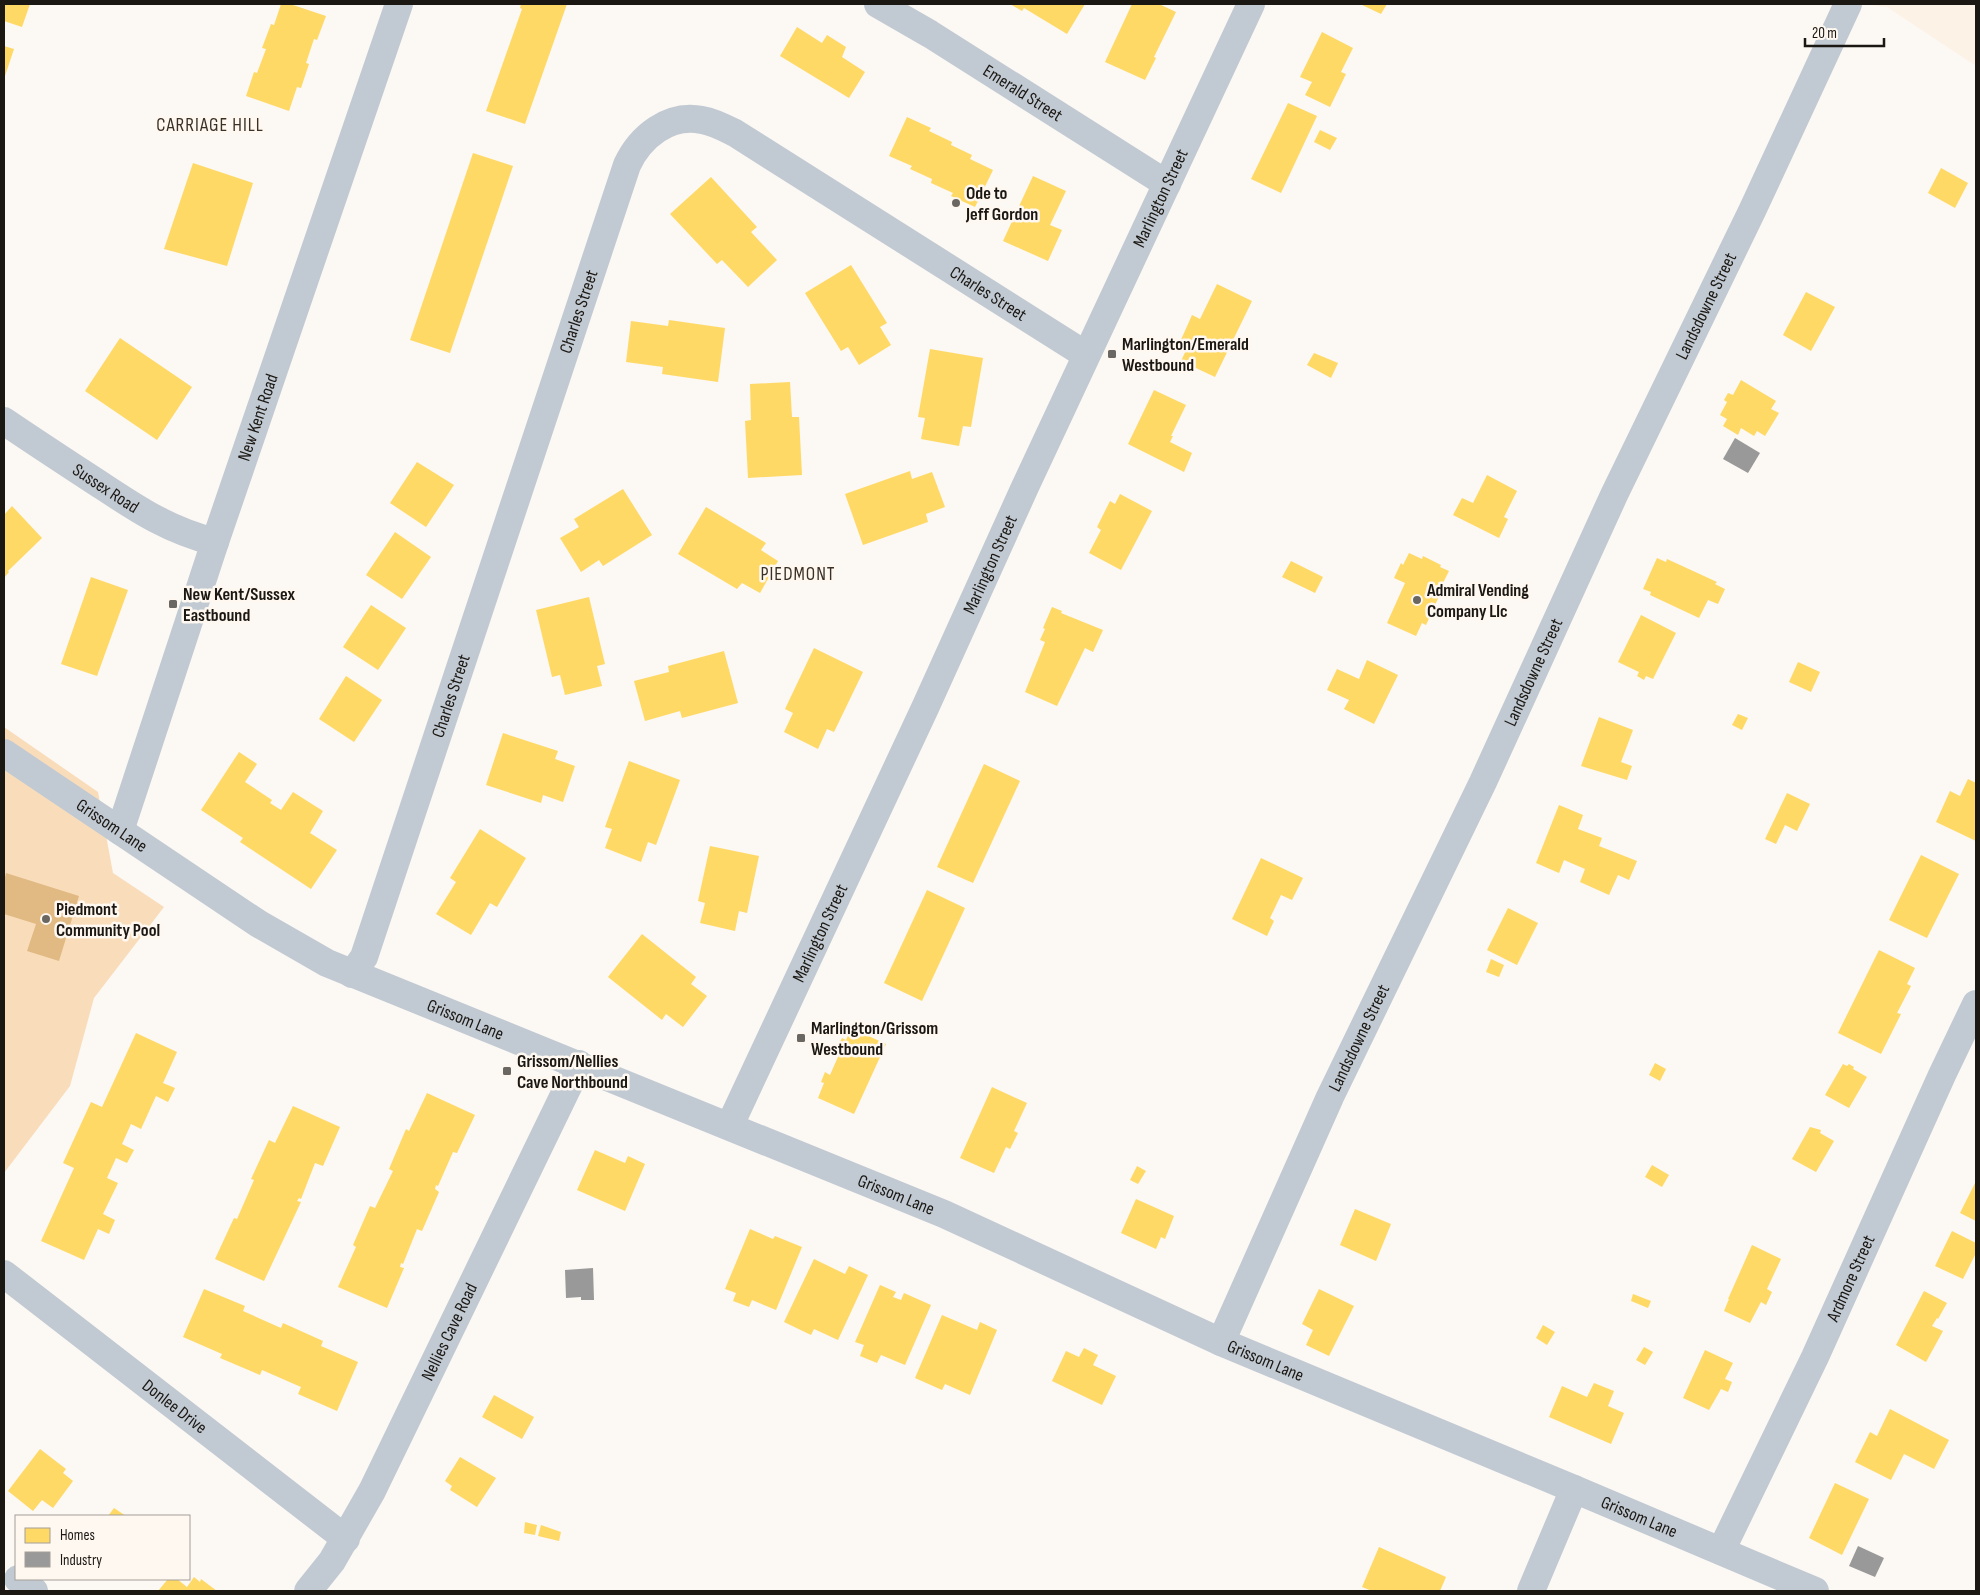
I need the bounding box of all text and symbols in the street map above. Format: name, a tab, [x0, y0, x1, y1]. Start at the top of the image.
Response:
scale bar	[1805, 15, 1884, 47]
text: 20 m	[1812, 24, 1837, 43]
street label: Emerald Street	[979, 60, 1067, 126]
district label: CARRIAGE HILL	[156, 114, 264, 137]
street label: Marlington Street	[1129, 145, 1193, 251]
place label: Ode to Jeff Gordon	[965, 183, 1038, 225]
marker: Ode to Jeff Gordon	[950, 197, 962, 209]
street label: Landsdowne Street	[1671, 249, 1741, 363]
street label: Charles Street	[946, 262, 1031, 326]
street label: Charles Street	[555, 267, 603, 356]
place label: Marlington/Emerald Westbound	[1122, 334, 1249, 376]
marker: Marlington/Emerald Westbound	[1106, 348, 1118, 360]
street label: New Kent Road	[234, 371, 283, 464]
street label: Sussex Road	[68, 459, 143, 518]
street label: Marlington Street	[959, 511, 1022, 617]
district label: PIEDMONT	[760, 563, 836, 586]
place label: Admiral Vending Company Llc	[1426, 580, 1529, 622]
place label: New Kent/Sussex Eastbound	[183, 584, 295, 626]
marker: Admiral Vending Company Llc	[1411, 594, 1423, 606]
marker: New Kent/Sussex Eastbound	[167, 598, 179, 610]
street label: Landsdowne Street	[1500, 615, 1567, 730]
street label: Charles Street	[428, 651, 475, 740]
street label: Grissom Lane	[72, 795, 151, 857]
street label: Marlington Street	[788, 880, 852, 986]
place label: Piedmont Community Pool	[56, 899, 160, 941]
marker: Piedmont Community Pool	[40, 913, 52, 925]
street label: Landsdowne Street	[1324, 981, 1394, 1095]
street label: Grissom Lane	[424, 995, 507, 1045]
place label: Marlington/Grissom Westbound	[811, 1018, 938, 1060]
marker: Marlington/Grissom Westbound	[795, 1032, 807, 1044]
place label: Grissom/Nellies Cave Northbound	[517, 1051, 628, 1093]
marker: Grissom/Nellies Cave Northbound	[501, 1065, 513, 1077]
street label: Grissom Lane	[855, 1170, 937, 1220]
street label: Ardmore Street	[1822, 1231, 1880, 1326]
street label: Nellies Cave Road	[417, 1280, 482, 1384]
street label: Grissom Lane	[1224, 1336, 1307, 1386]
street label: Donlee Drive	[138, 1375, 211, 1438]
street label: Grissom Lane	[1598, 1492, 1680, 1543]
legend	[15, 1515, 190, 1580]
text: Homes	[60, 1526, 95, 1545]
text: Industry	[60, 1551, 102, 1570]

